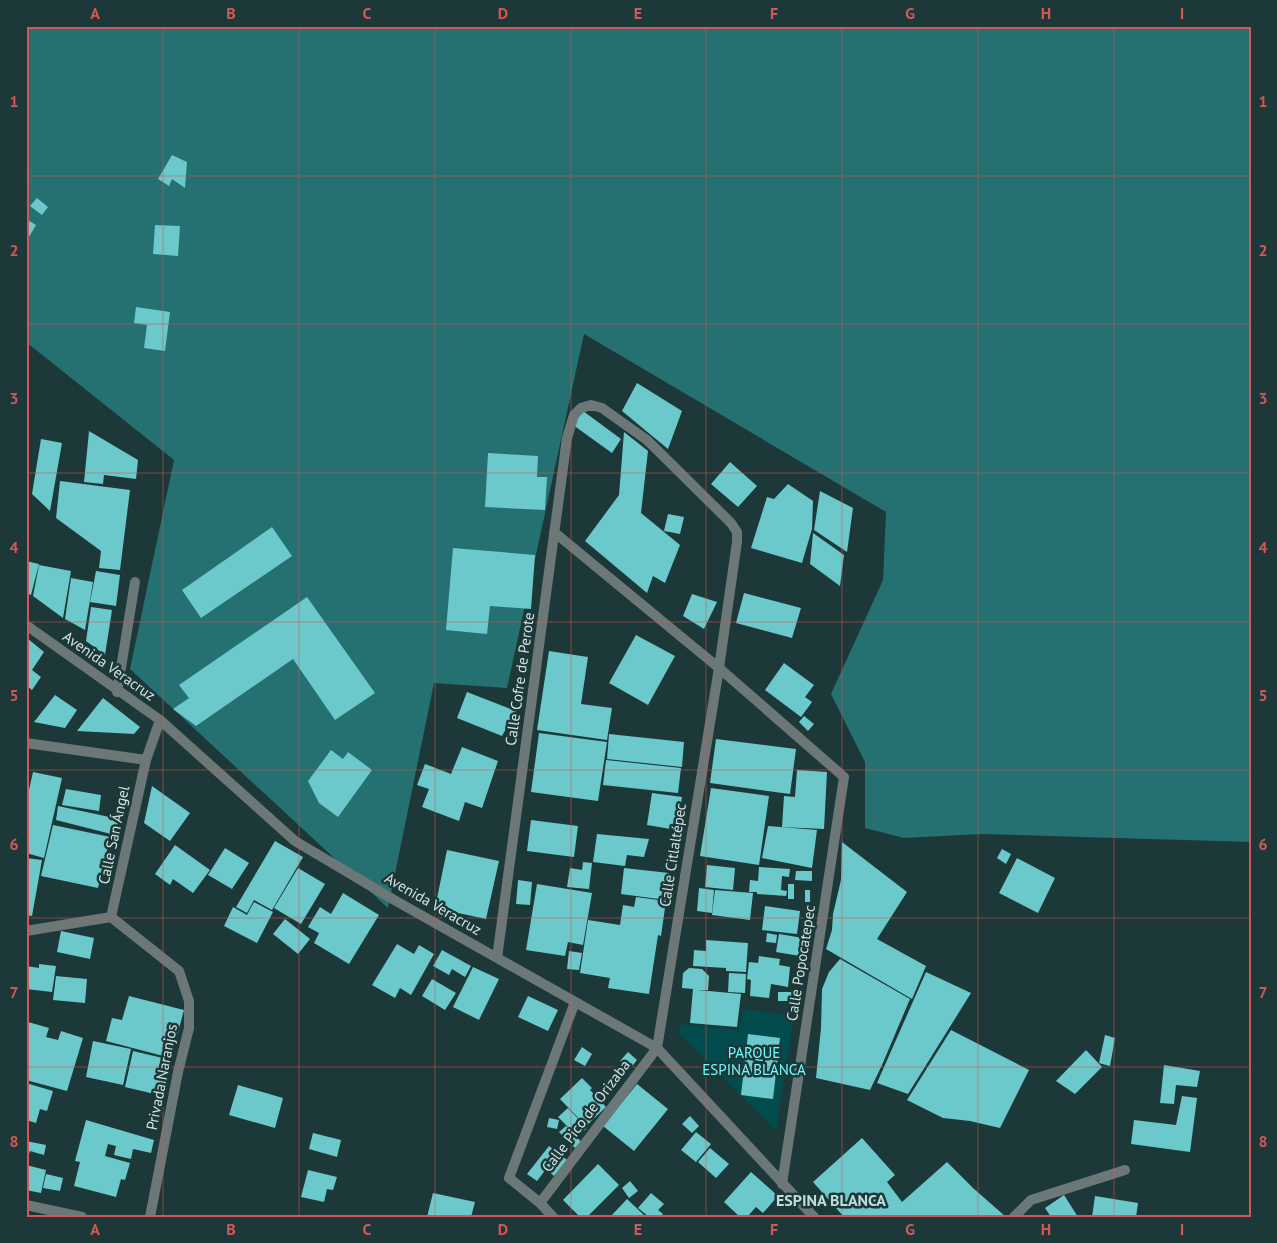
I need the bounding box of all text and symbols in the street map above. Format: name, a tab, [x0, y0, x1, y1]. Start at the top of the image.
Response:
text: A	[90, 3, 100, 23]
text: B	[226, 3, 236, 23]
text: C	[363, 3, 372, 23]
text: D	[498, 3, 508, 23]
text: E	[634, 3, 642, 23]
text: F	[770, 3, 778, 23]
text: G	[905, 3, 915, 23]
text: H	[1041, 3, 1051, 23]
text: I	[1180, 3, 1184, 23]
text: 1	[9, 91, 19, 111]
text: 1	[1258, 91, 1268, 111]
text: 2	[9, 240, 19, 260]
text: 2	[1258, 240, 1268, 260]
text: 3	[9, 388, 19, 408]
text: 3	[1258, 388, 1268, 408]
text: 4	[9, 537, 19, 557]
text: 4	[1258, 537, 1268, 557]
street label: Calle Cofre de Perote	[501, 611, 538, 747]
street label: Avenida Veracruz	[59, 627, 159, 705]
text: 5	[9, 685, 19, 705]
text: 5	[1258, 685, 1268, 705]
street label: Calle San Ángel	[94, 783, 133, 886]
street label: Calle Citlaltépec	[655, 801, 690, 908]
text: 6	[9, 834, 19, 854]
text: 6	[1258, 834, 1268, 854]
street label: Avenida Veracruz	[381, 868, 485, 939]
street label: Calle Popocatepec	[782, 903, 819, 1022]
text: 7	[9, 982, 19, 1002]
text: 7	[1258, 982, 1268, 1002]
street label: Privada Naranjos	[142, 1022, 181, 1132]
park label: PARQUE ESPINA BLANCA	[702, 1043, 806, 1079]
street label: Calle Pico de Orizaba	[537, 1056, 634, 1176]
text: 8	[9, 1131, 19, 1151]
text: 8	[1258, 1131, 1268, 1151]
district label: ESPINA BLANCA	[776, 1190, 886, 1210]
text: A	[90, 1219, 100, 1239]
text: B	[226, 1219, 236, 1239]
text: C	[363, 1219, 372, 1239]
text: D	[498, 1219, 508, 1239]
text: E	[634, 1219, 642, 1239]
text: F	[770, 1219, 778, 1239]
text: G	[905, 1219, 915, 1239]
text: H	[1041, 1219, 1051, 1239]
text: I	[1180, 1219, 1184, 1239]

